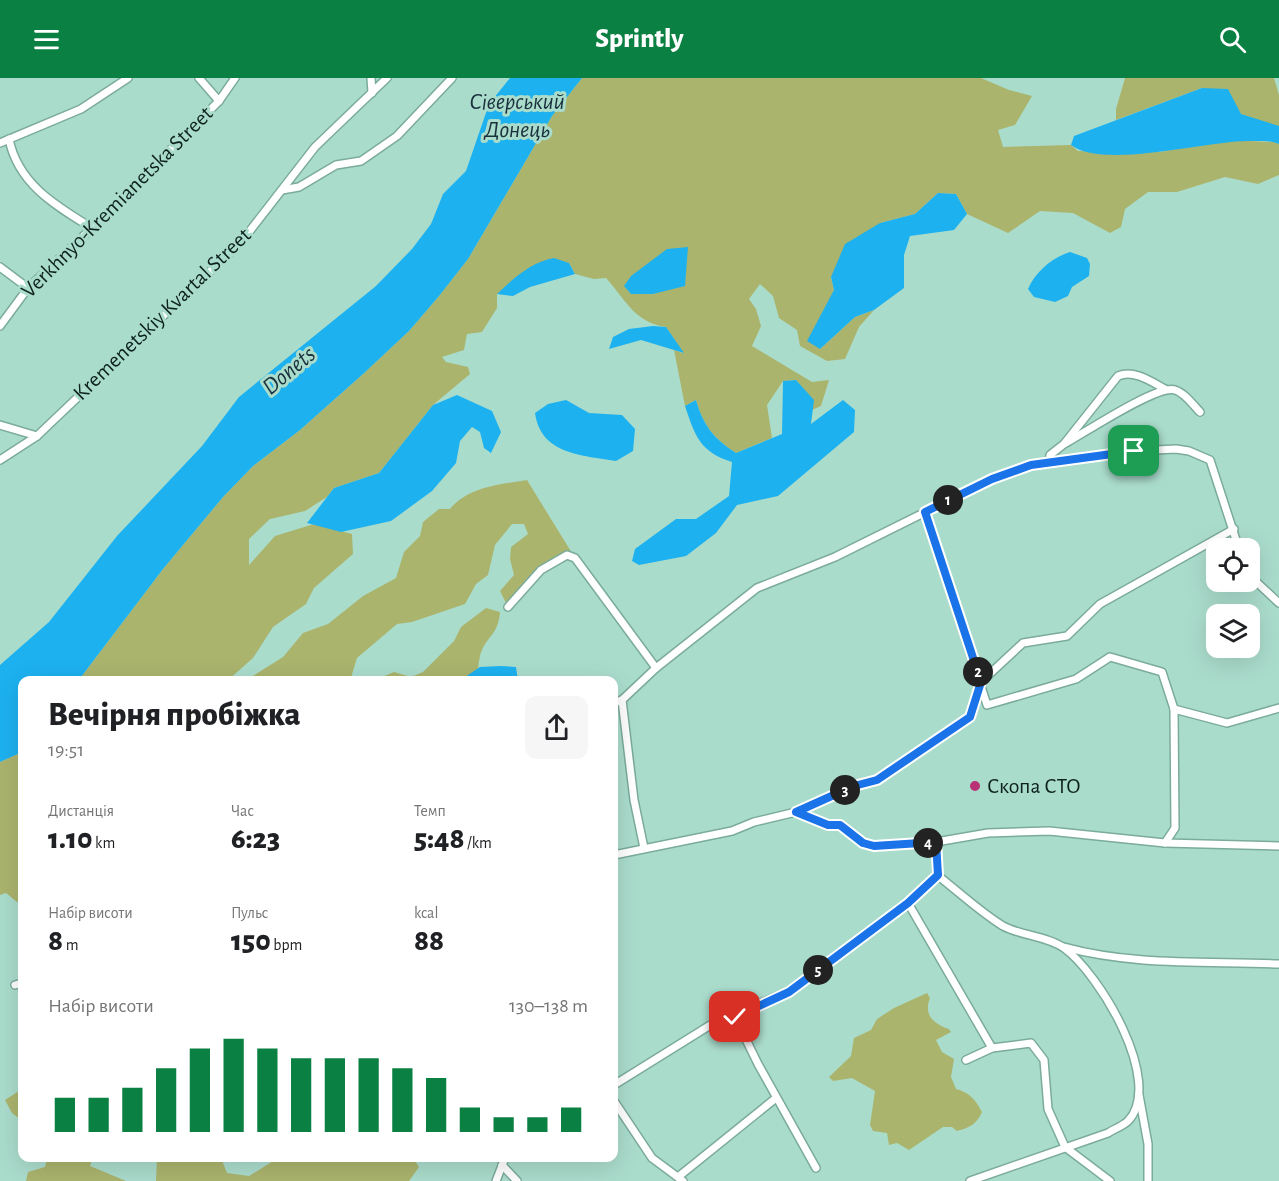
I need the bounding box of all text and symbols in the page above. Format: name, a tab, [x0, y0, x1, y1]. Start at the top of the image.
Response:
icon: menu	[30, 23, 63, 56]
icon: search	[1216, 23, 1249, 56]
text: Sprintly	[595, 25, 684, 52]
water label: Сіверський Донець	[469, 90, 565, 142]
street label: Verkhnyo-Kremianetska Street	[17, 102, 217, 302]
street label: Kremenetskiy Kvartal Street	[69, 224, 255, 404]
water label: Donets	[258, 342, 320, 400]
pin	[1108, 425, 1159, 476]
icon: arrive	[1117, 434, 1150, 467]
pin: 1	[933, 485, 963, 515]
text: 1	[945, 492, 951, 508]
map controls	[1206, 538, 1260, 658]
button: locate	[1206, 538, 1260, 592]
button: layers	[1206, 604, 1260, 658]
pin: 2	[963, 657, 993, 687]
text: 2	[974, 664, 982, 680]
button: share	[525, 696, 588, 759]
text: Вечірня пробіжка	[48, 699, 300, 732]
text: 19:51	[48, 740, 84, 760]
pin: 3	[830, 775, 860, 805]
place label: Скопа СТО	[987, 775, 1081, 797]
marker: Скопа СТО	[968, 779, 982, 793]
text: 3	[842, 782, 848, 798]
text: Дистанція	[48, 803, 114, 819]
text: Час	[231, 803, 254, 819]
text: Темп	[414, 803, 446, 819]
text: 1.10	[48, 824, 92, 854]
text: 6:23	[231, 824, 280, 854]
text: 5:48	[414, 824, 464, 854]
pin: 4	[913, 828, 943, 858]
text: km	[92, 835, 115, 851]
text: /km	[464, 835, 492, 851]
text: 4	[924, 835, 932, 851]
text: Набір висоти	[48, 905, 133, 921]
text: Пульс	[231, 905, 268, 921]
text: kcal	[414, 905, 438, 921]
text: 8	[48, 926, 63, 956]
text: 150	[231, 926, 271, 956]
text: 88	[414, 926, 444, 956]
text: m	[63, 937, 79, 953]
text: bpm	[271, 937, 302, 953]
pin: 5	[803, 955, 833, 985]
text: 5	[815, 962, 821, 978]
pin	[709, 991, 760, 1042]
text: Набір висоти	[48, 996, 154, 1016]
text: 130–138 m	[509, 996, 588, 1016]
icon: check	[718, 1000, 751, 1033]

